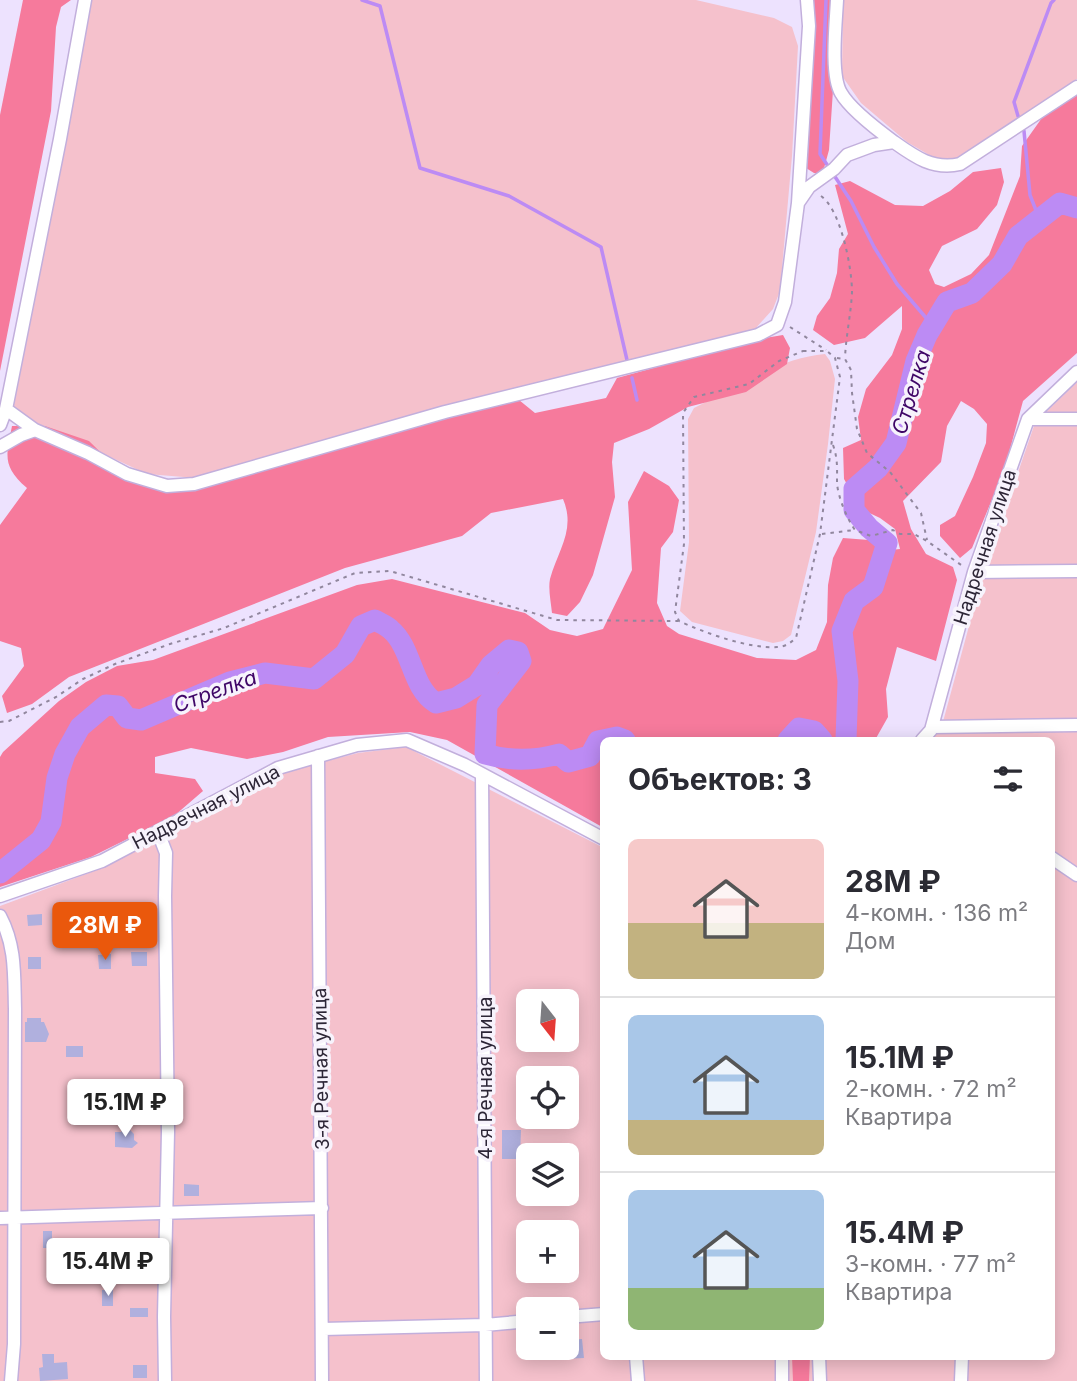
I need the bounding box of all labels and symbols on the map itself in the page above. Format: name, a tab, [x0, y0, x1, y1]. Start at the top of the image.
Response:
water label: Стрелка	[886, 347, 936, 437]
street label: Надречная улица	[949, 466, 1021, 628]
water label: Стрелка	[170, 664, 260, 718]
street label: Надречная улица	[128, 760, 284, 854]
pin: 28M ₽	[56, 902, 154, 962]
street label: 3-я Речная улица	[308, 988, 334, 1150]
north arrow	[516, 989, 579, 1052]
street label: 4-я Речная улица	[474, 997, 497, 1159]
pin: 15.1M ₽	[60, 1080, 190, 1139]
pin: 15.4M ₽	[43, 1238, 173, 1298]

